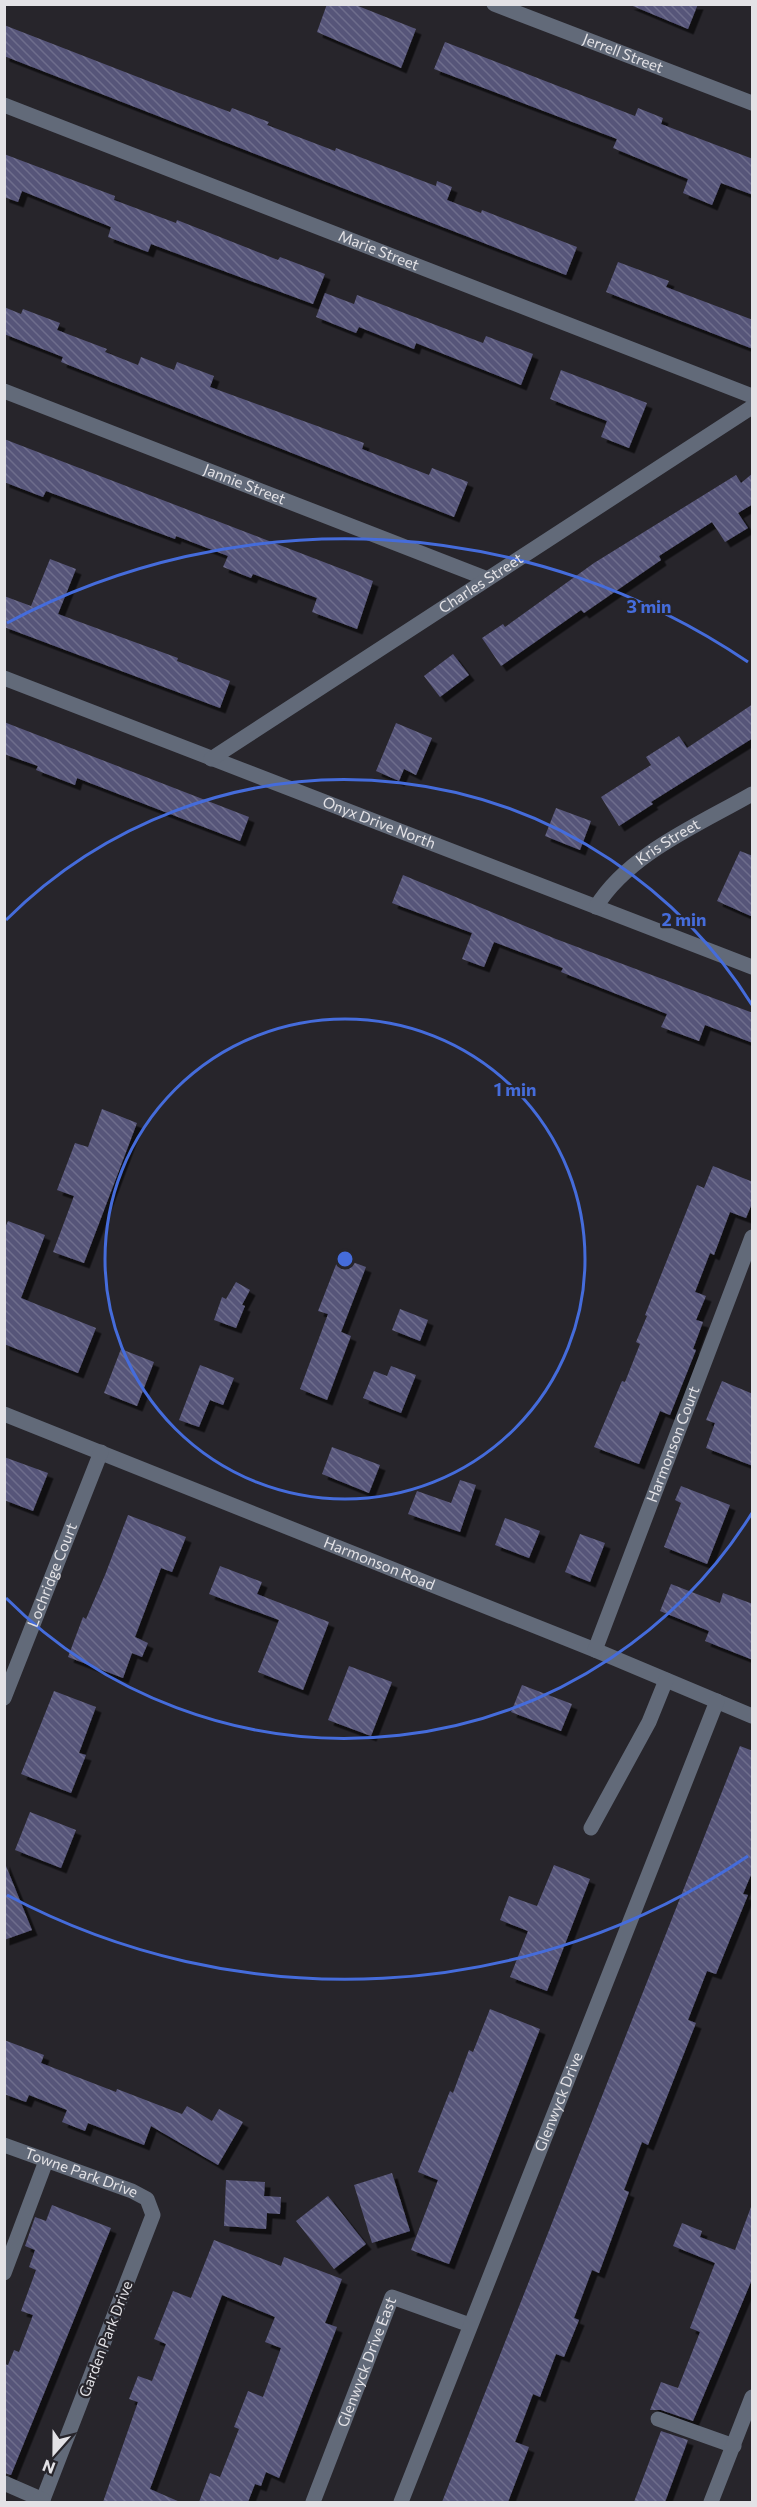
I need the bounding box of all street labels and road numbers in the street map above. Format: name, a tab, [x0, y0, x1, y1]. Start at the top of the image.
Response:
street label: Jerrell Street	[580, 29, 666, 76]
street label: Marie Street	[336, 226, 422, 274]
street label: Jannie Street	[201, 459, 288, 508]
street label: Charles Street	[435, 549, 526, 616]
street label: Onyx Drive North	[320, 792, 438, 852]
street label: Kris Street	[632, 814, 703, 868]
street label: Harmonson Court	[642, 1383, 702, 1505]
street label: Lochridge Court	[23, 1520, 80, 1630]
street label: Harmonson Road	[321, 1533, 438, 1593]
street label: Glenwyck Drive	[530, 2049, 586, 2154]
street label: Towne Park Drive	[22, 2143, 142, 2201]
street label: Garden Park Drive	[75, 2278, 136, 2399]
street label: Glenwyck Drive East	[333, 2294, 399, 2429]

